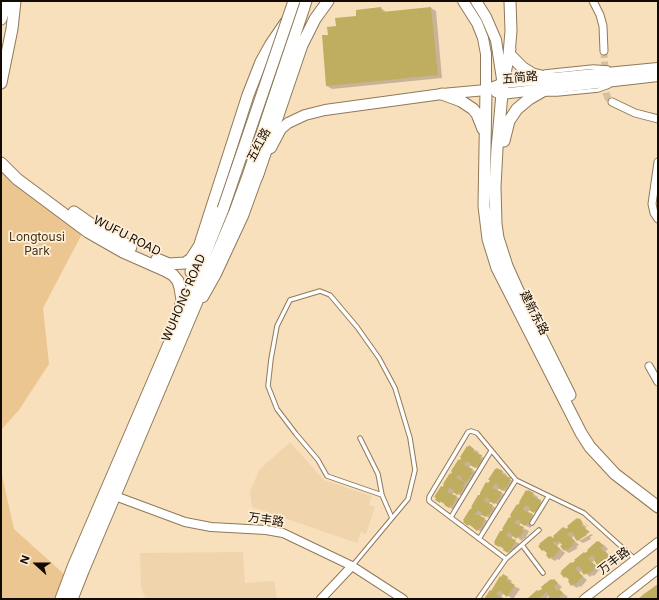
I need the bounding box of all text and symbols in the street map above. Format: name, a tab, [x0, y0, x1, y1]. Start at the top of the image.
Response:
street label: 五简路	[501, 69, 539, 87]
street label: 五红路	[244, 126, 274, 164]
street label: WUFU ROAD	[91, 213, 163, 259]
park label: Longtousi Park	[9, 230, 65, 258]
street label: WUHONG ROAD	[159, 252, 209, 344]
street label: 建新东路	[517, 288, 551, 338]
street label: 万丰路	[247, 510, 285, 530]
north arrow	[16, 544, 56, 584]
street label: 万丰路	[595, 544, 633, 578]
text: N	[17, 553, 33, 566]

